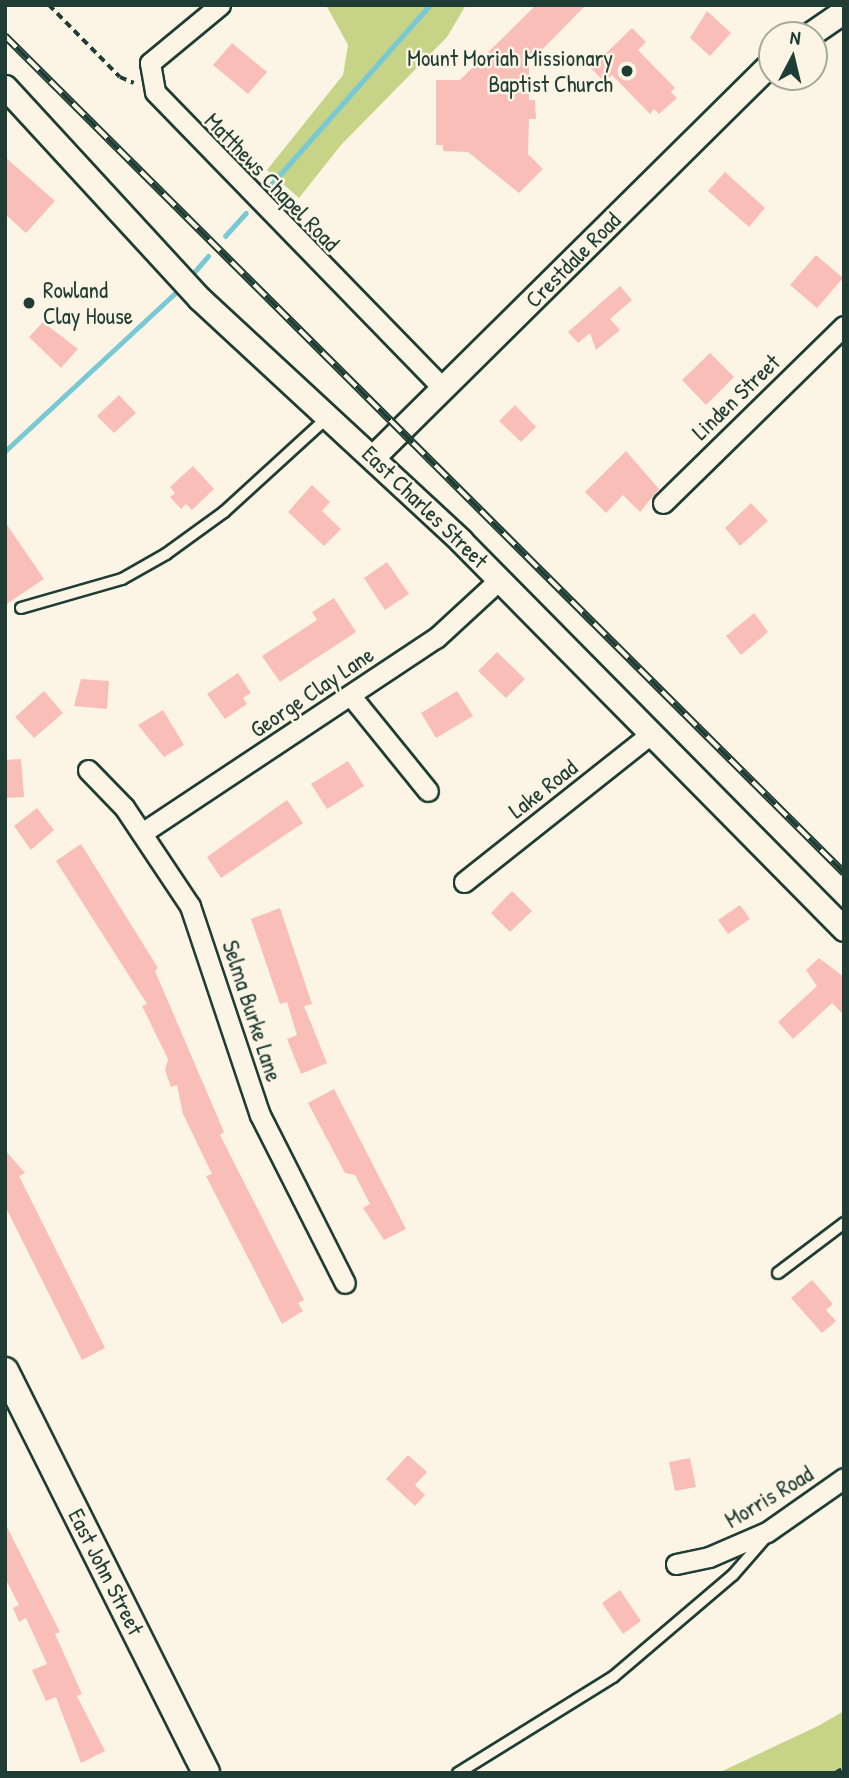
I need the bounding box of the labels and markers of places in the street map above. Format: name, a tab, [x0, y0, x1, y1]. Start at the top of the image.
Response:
place label: Mount Moriah Missionary Baptist Church	[407, 44, 613, 98]
marker: Mount Moriah Missionary Baptist Church	[619, 63, 635, 79]
place label: Rowland Clay House	[43, 276, 133, 330]
marker: Rowland Clay House	[21, 295, 37, 311]

